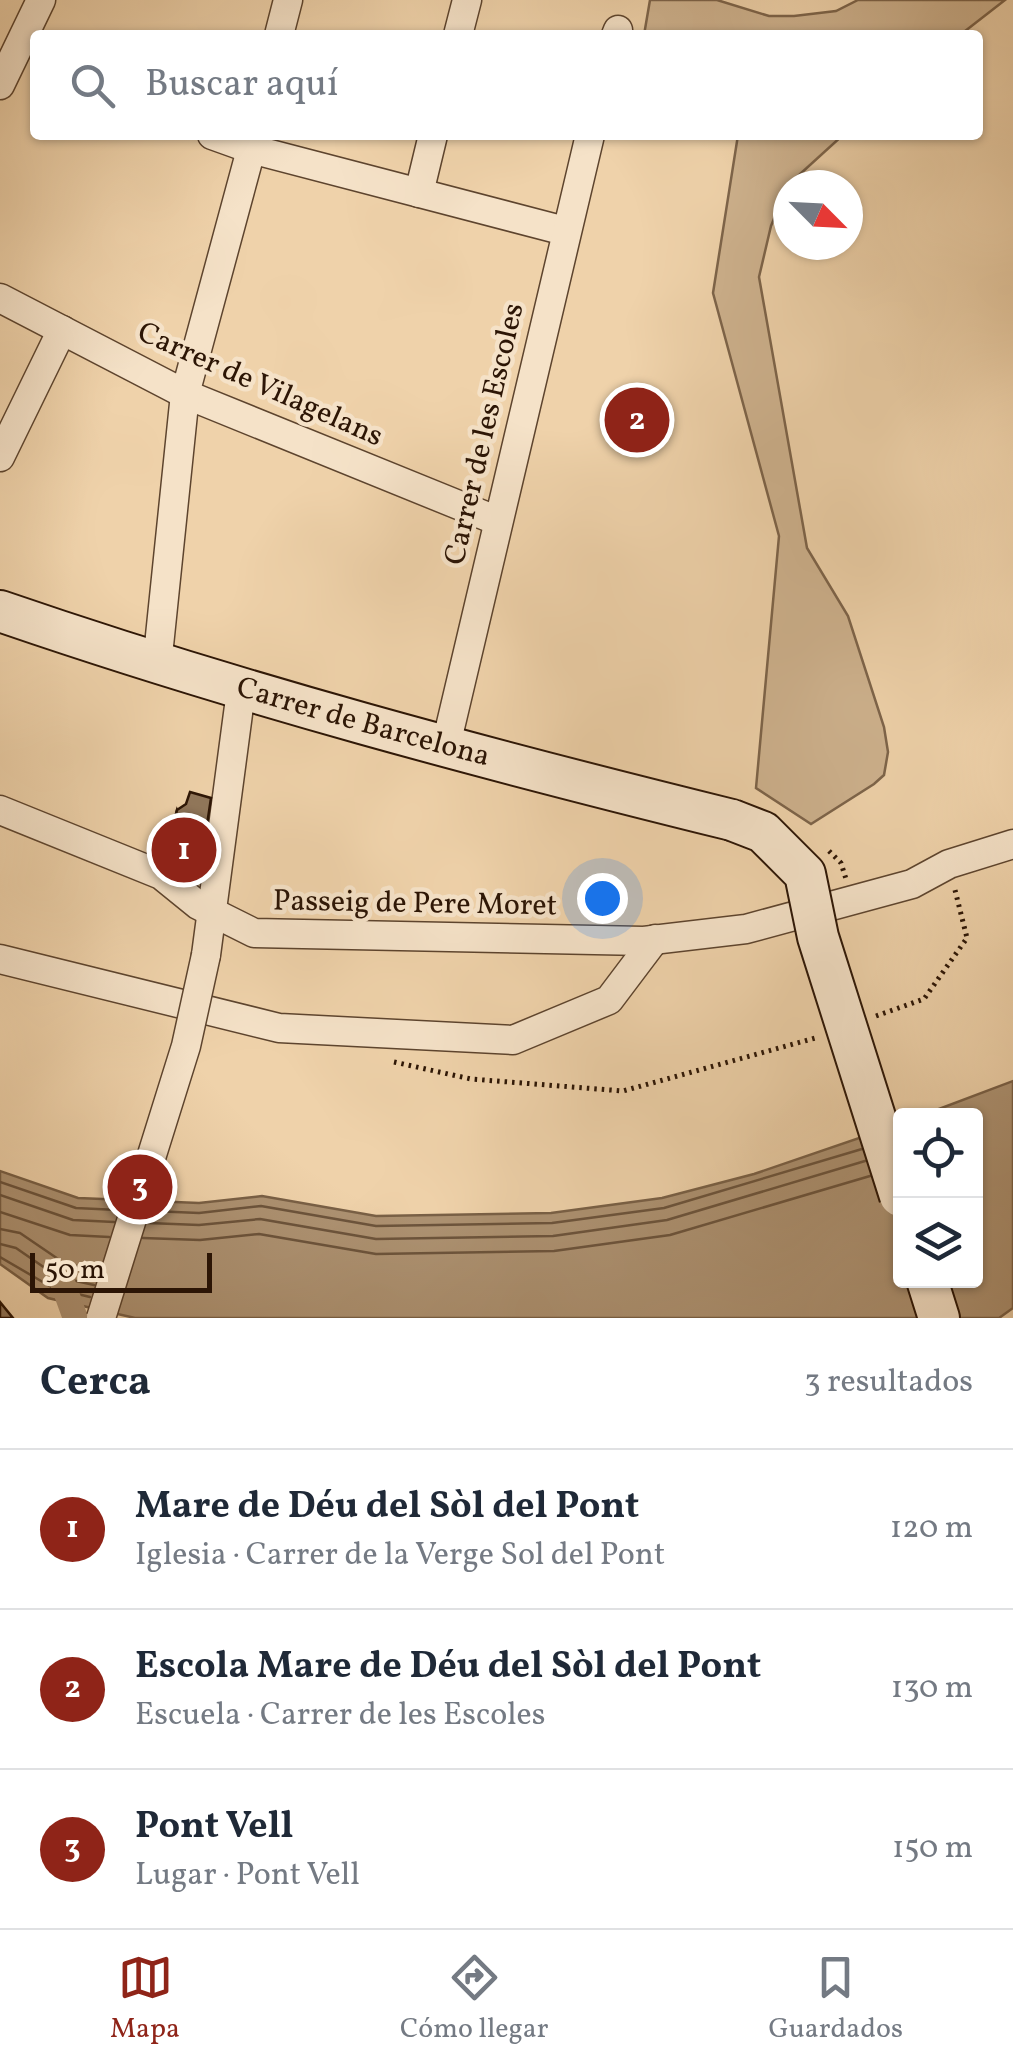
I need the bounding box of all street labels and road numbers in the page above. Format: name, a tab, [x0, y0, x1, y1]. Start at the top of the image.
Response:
street label: Carrer de les Escoles	[434, 299, 536, 569]
street label: Carrer de Vilagelans	[130, 312, 390, 458]
street label: Carrer de Barcelona	[231, 667, 494, 778]
street label: Passeig de Pere Moret	[273, 881, 557, 927]

